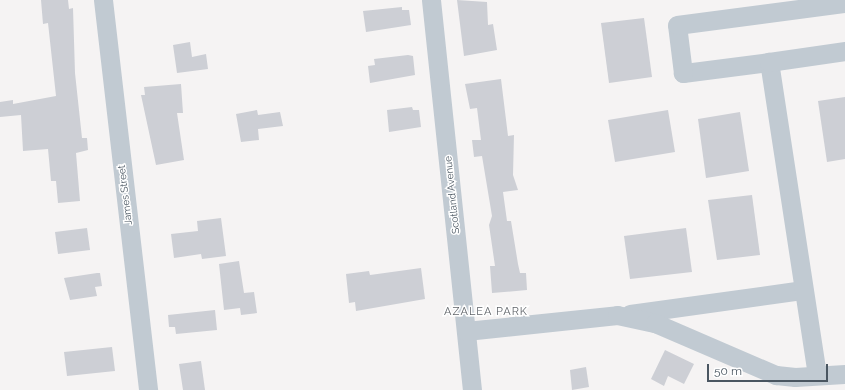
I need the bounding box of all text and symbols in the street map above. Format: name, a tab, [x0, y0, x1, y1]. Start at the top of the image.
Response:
street label: Scotland Avenue	[442, 155, 462, 235]
street label: James Street	[115, 164, 135, 226]
district label: AZALEA PARK	[444, 305, 528, 319]
scale bar	[709, 356, 830, 382]
text: 50 m	[714, 364, 742, 378]

